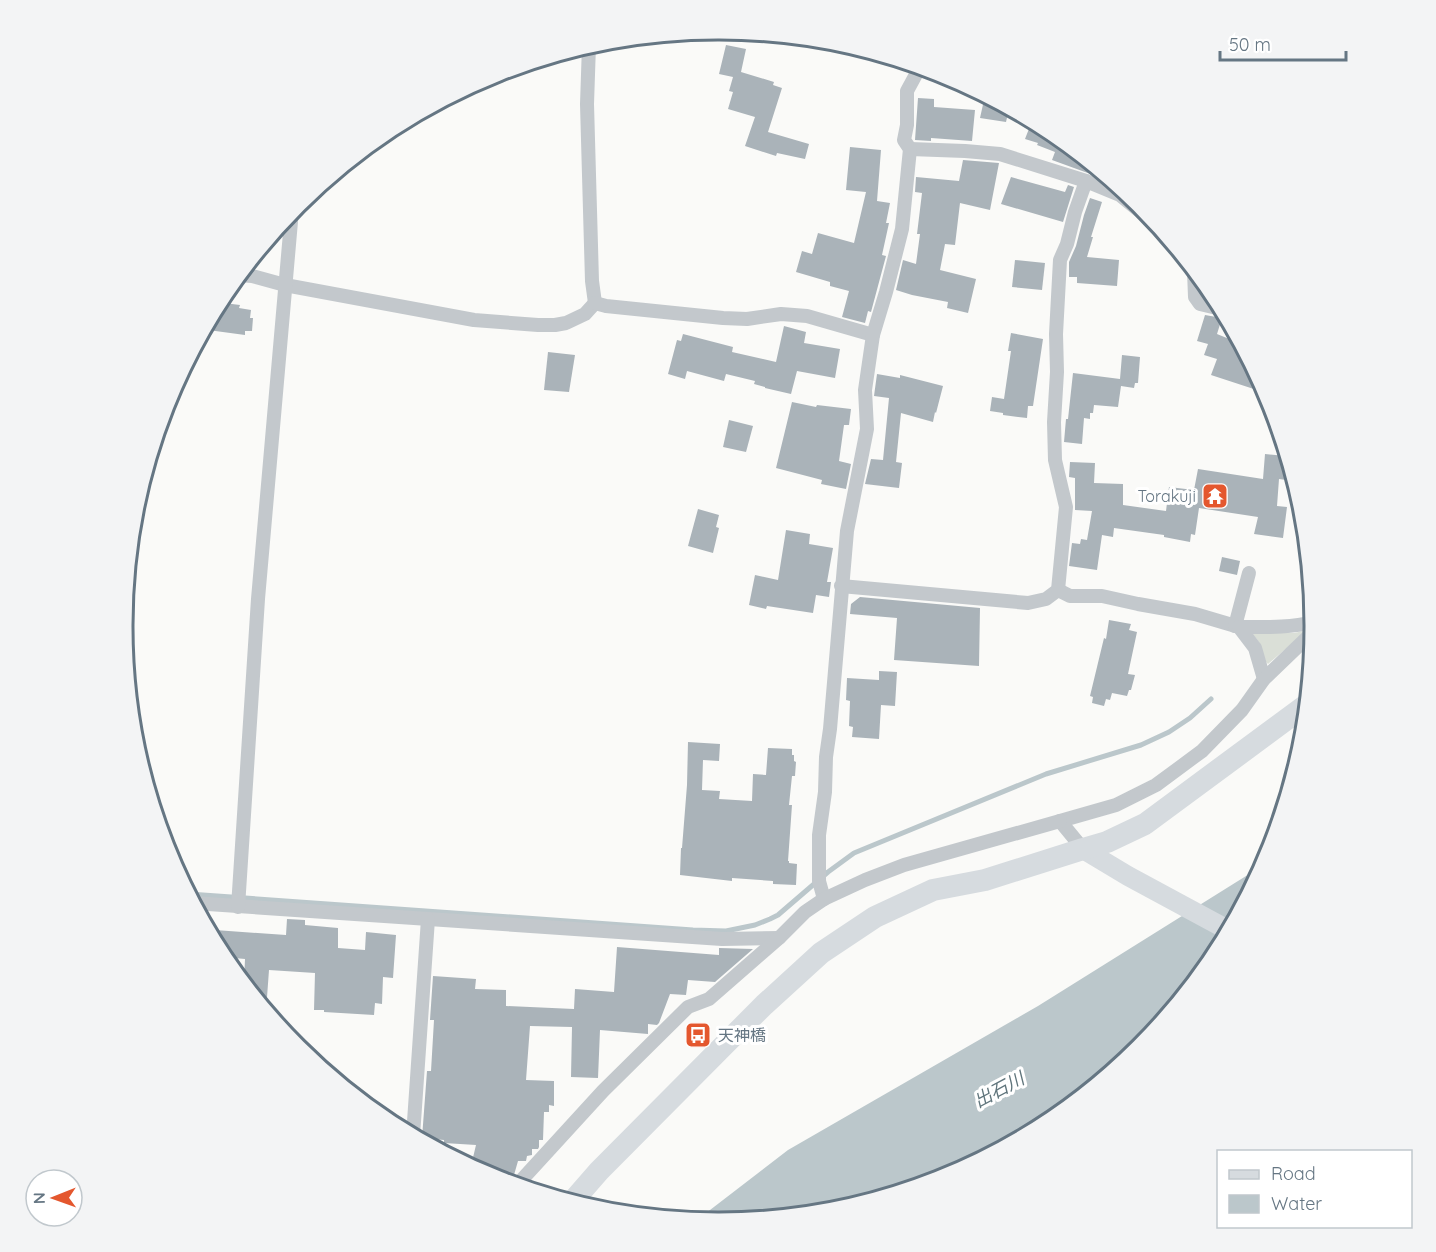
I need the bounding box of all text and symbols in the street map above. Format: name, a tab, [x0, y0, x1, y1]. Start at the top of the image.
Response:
scale bar	[1220, 24, 1346, 62]
text: 50 m	[1229, 33, 1271, 56]
temple icon: Torakuji	[1200, 481, 1230, 511]
place label: Torakuji	[1138, 486, 1196, 506]
bus stop icon: 天神橋	[683, 1020, 713, 1050]
place label: 天神橋	[718, 1025, 766, 1045]
water label: 出石川	[970, 1066, 1030, 1112]
legend	[1217, 1150, 1412, 1228]
text: Road	[1271, 1162, 1316, 1185]
north arrow	[24, 1168, 84, 1228]
text: N	[29, 1192, 49, 1204]
text: Water	[1271, 1192, 1322, 1215]

